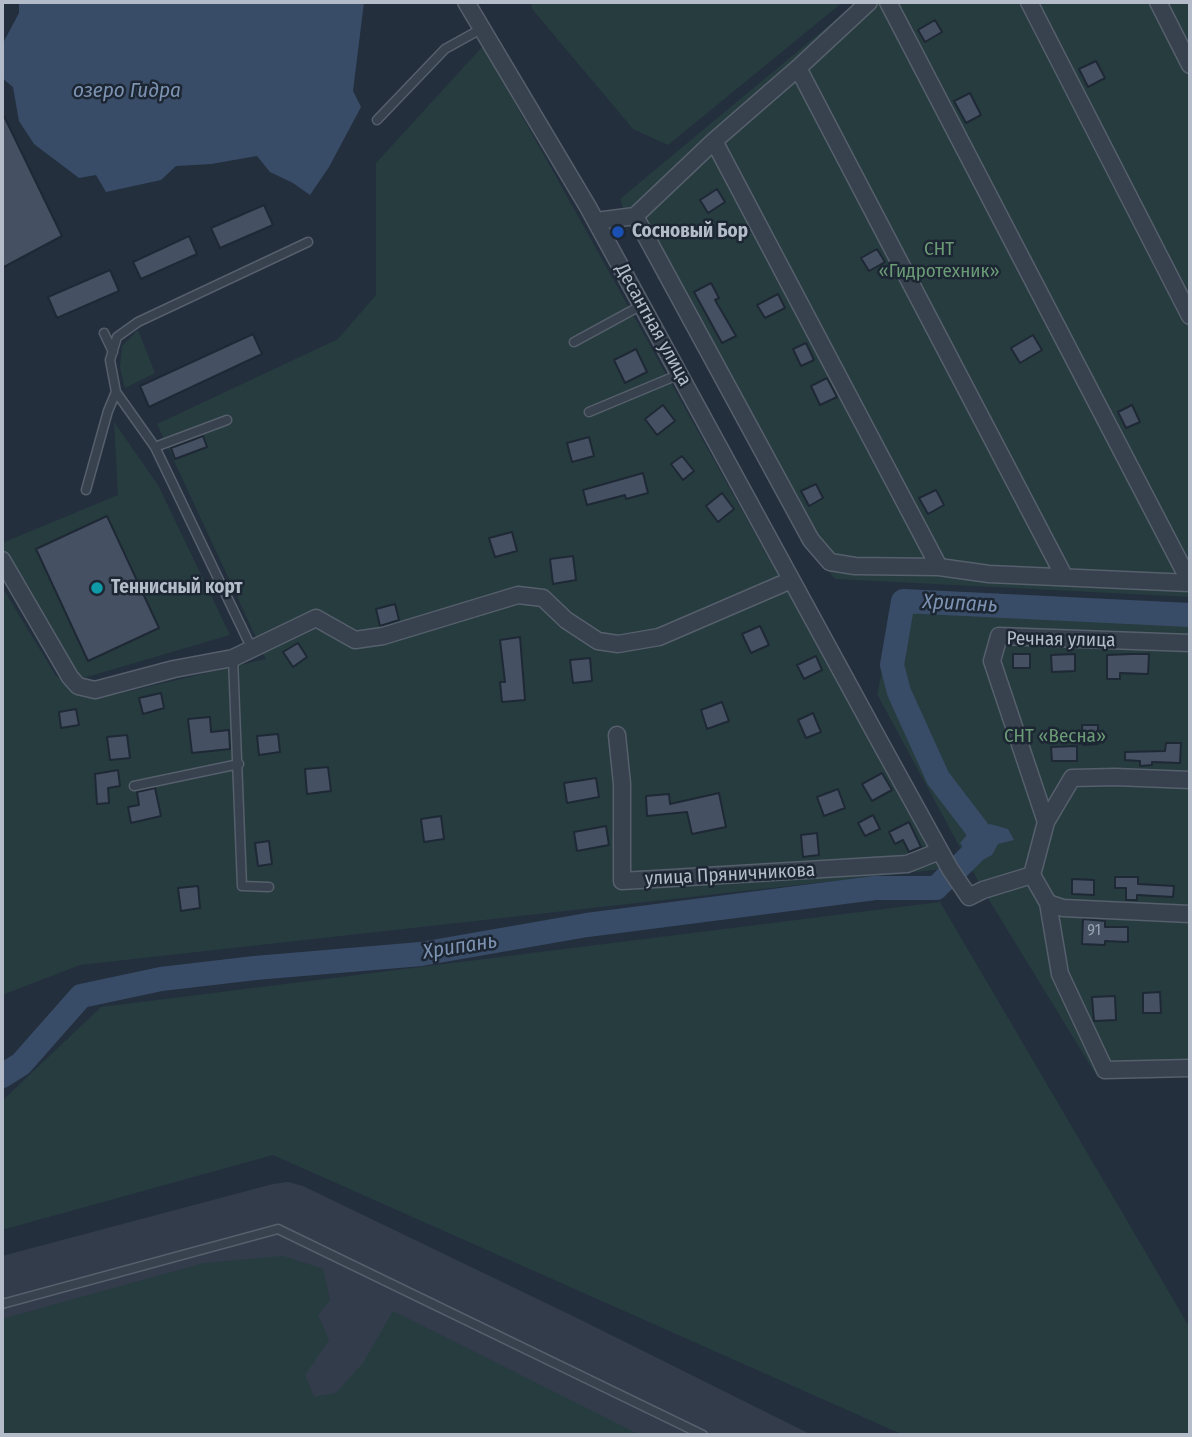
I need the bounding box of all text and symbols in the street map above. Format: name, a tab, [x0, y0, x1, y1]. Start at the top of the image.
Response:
water label: озеро Гидра	[73, 78, 181, 104]
place label: Сосновый Бор	[632, 221, 748, 243]
marker: Сосновый Бор	[610, 224, 626, 240]
park label: СНТ «Гидротехник»	[878, 239, 1000, 283]
street label: Десантная улица	[610, 260, 696, 390]
place label: Теннисный корт	[111, 577, 242, 599]
marker: Теннисный корт	[89, 580, 105, 596]
water label: Хрипань	[922, 589, 998, 619]
street label: Речная улица	[1006, 628, 1116, 652]
park label: СНТ «Весна»	[1004, 726, 1106, 748]
street label: улица Пряничникова	[644, 859, 816, 891]
house number: 91	[1087, 921, 1101, 941]
water label: Хрипань	[421, 929, 499, 965]

